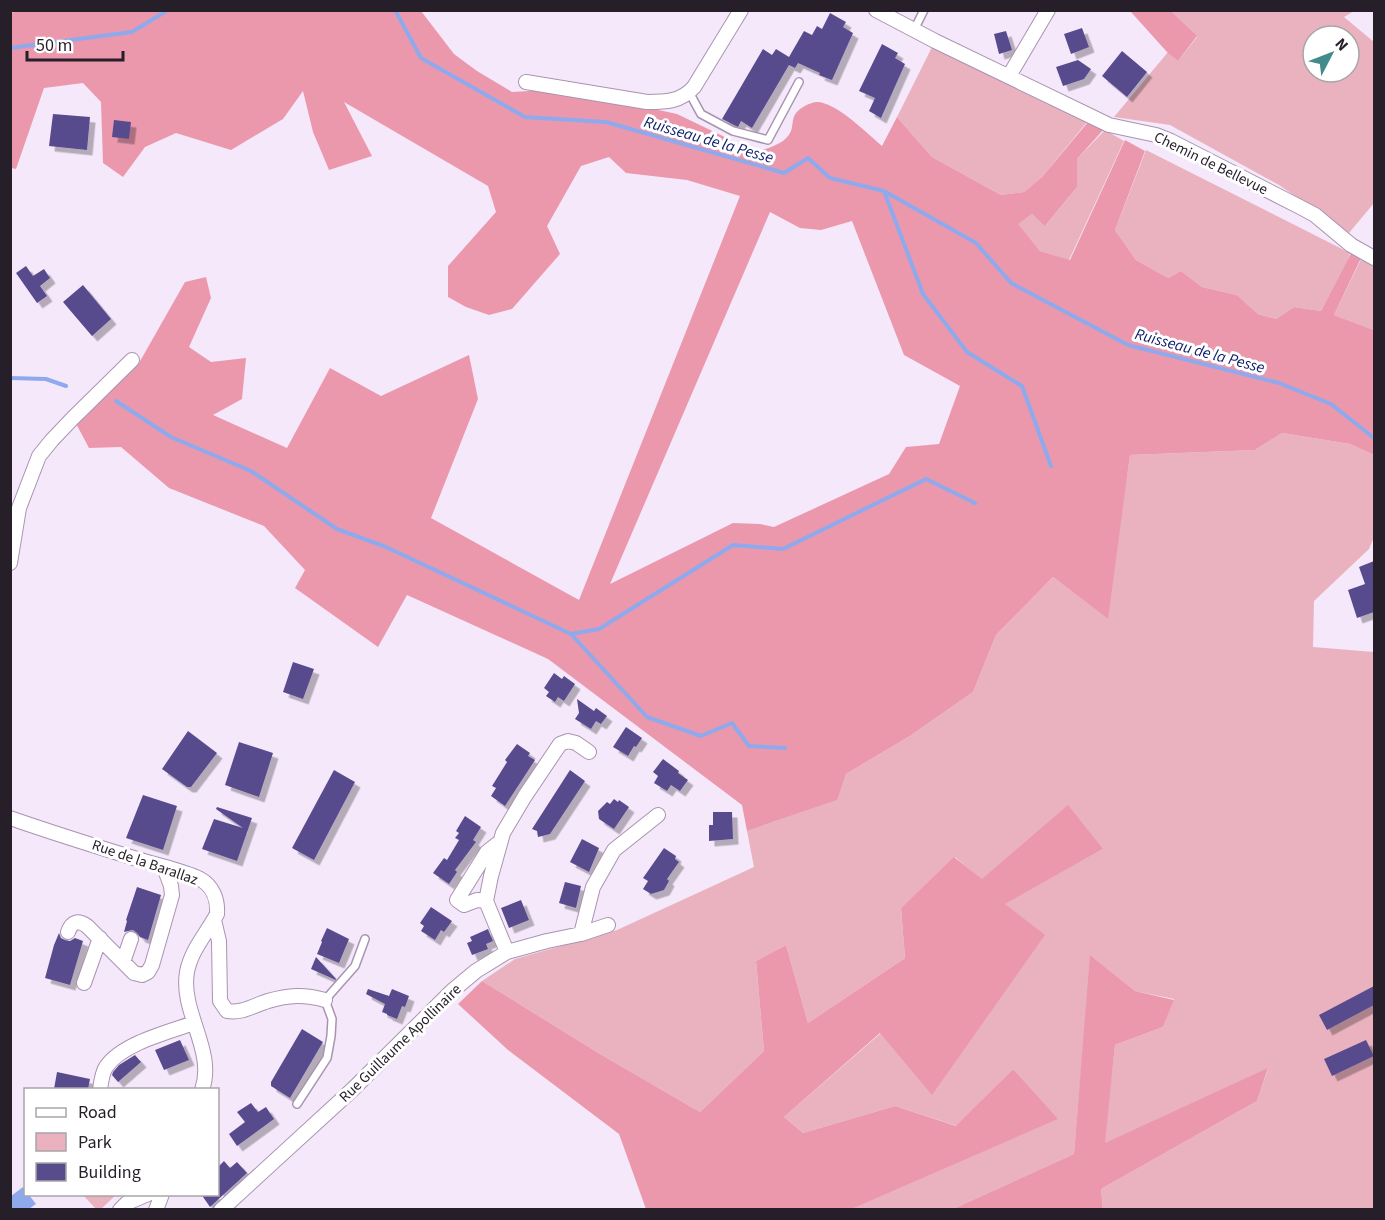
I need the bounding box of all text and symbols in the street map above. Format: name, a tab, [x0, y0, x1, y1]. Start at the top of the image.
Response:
scale bar	[27, 24, 123, 62]
north arrow	[1301, 24, 1361, 84]
text: 50 m	[36, 33, 72, 58]
text: N	[1330, 33, 1353, 56]
water label: Ruisseau de la Pesse	[641, 111, 776, 169]
street label: Chemin de Bellevue	[1150, 127, 1271, 200]
water label: Ruisseau de la Pesse	[1132, 323, 1267, 379]
street label: Rue de la Barallaz	[89, 835, 201, 890]
street label: Rue Guillaume Apollinaire	[335, 979, 466, 1107]
legend	[24, 1088, 219, 1196]
text: Road	[78, 1100, 117, 1125]
text: Park	[78, 1130, 112, 1155]
text: Building	[78, 1160, 141, 1185]

